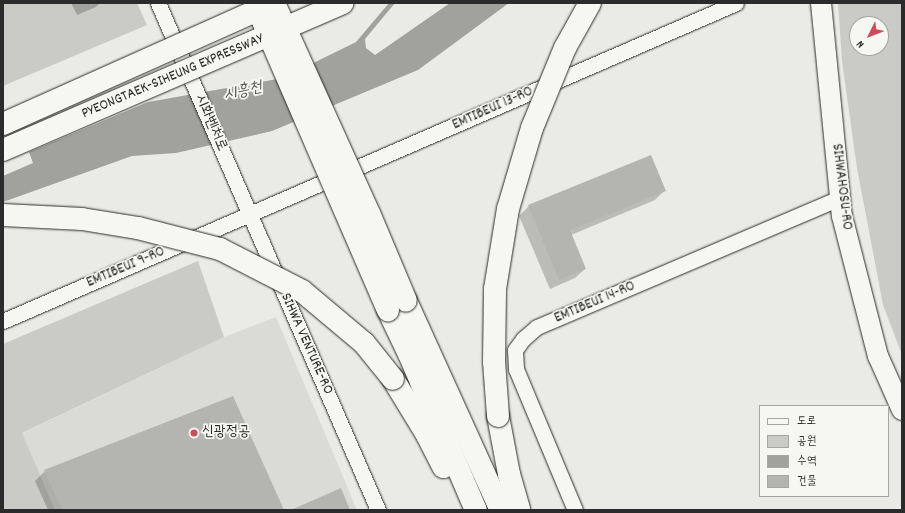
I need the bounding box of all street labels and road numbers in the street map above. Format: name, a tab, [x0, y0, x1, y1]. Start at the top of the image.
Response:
street label: PYEONGTAEK-SIHEUNG EXPRESSWAY	[79, 30, 267, 124]
street label: EMTIBEUI 13-RO	[450, 83, 536, 135]
street label: 시화벤처로	[190, 92, 230, 154]
street label: SIHWAHOSU-RO	[827, 143, 855, 231]
street label: EMTIBEUI 9-RO	[84, 243, 168, 293]
street label: EMTIBEUI 14-RO	[552, 278, 638, 328]
street label: SIHWA VENTURE-RO	[276, 291, 336, 397]

